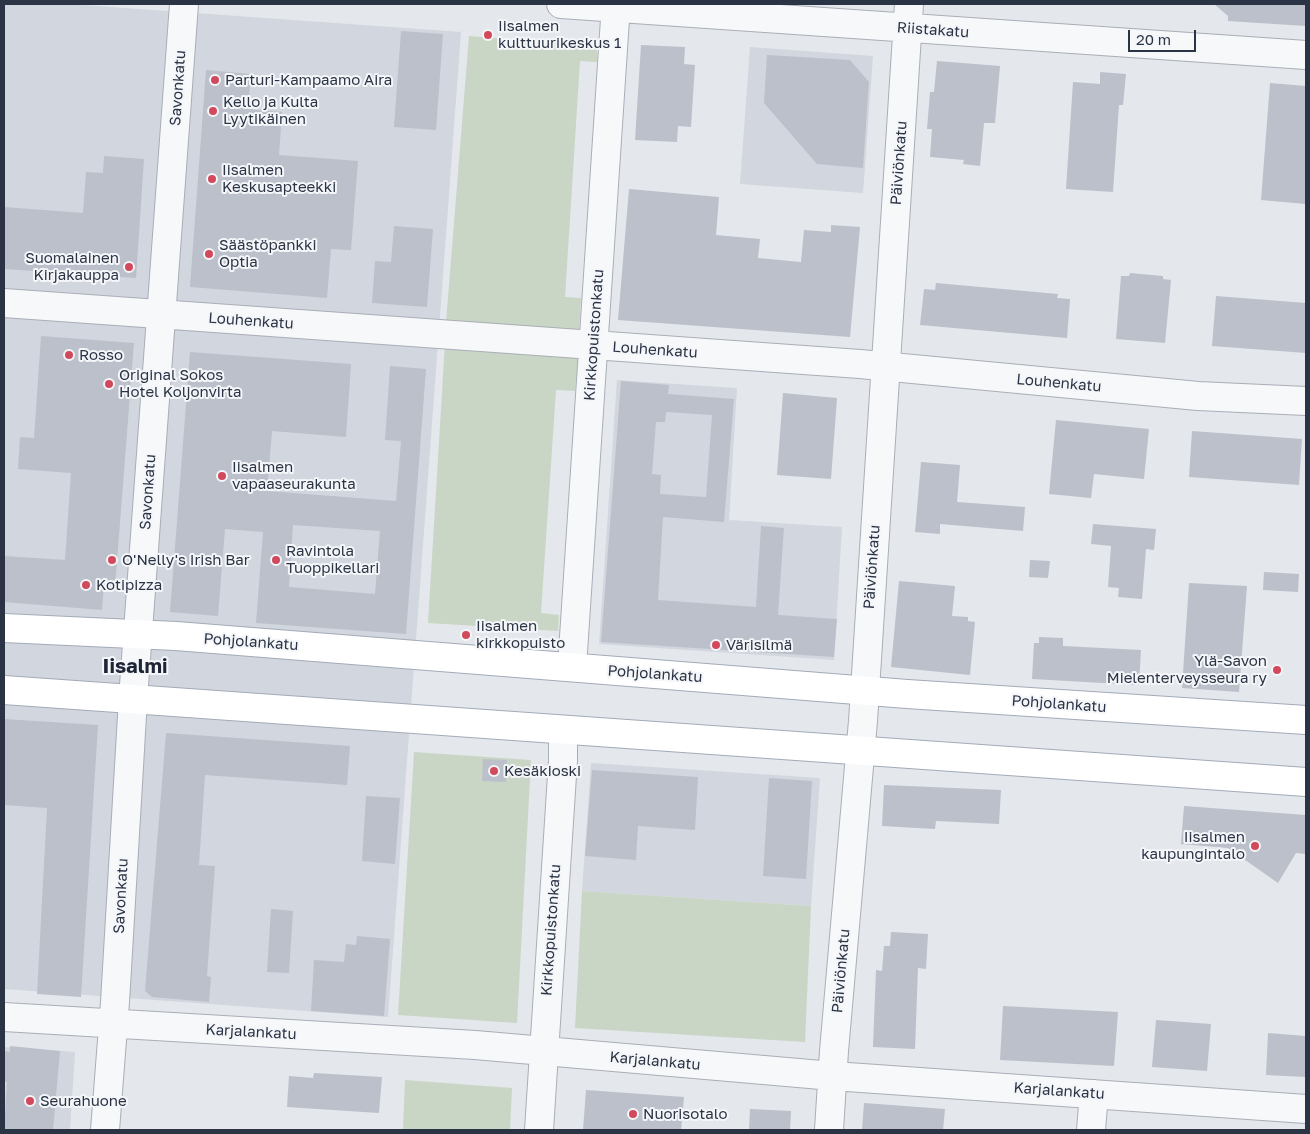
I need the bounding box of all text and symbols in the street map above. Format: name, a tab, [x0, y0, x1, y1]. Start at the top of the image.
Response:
place label: Iisalmen kulttuurikeskus 1	[498, 17, 621, 52]
street label: Riistakatu	[896, 18, 970, 42]
scale bar	[1130, 20, 1198, 52]
marker: Iisalmen kulttuurikeskus 1	[482, 29, 494, 41]
text: 20 m	[1136, 30, 1171, 48]
street label: Savonkatu	[166, 50, 190, 126]
place label: Parturi-Kampaamo Aira	[225, 71, 392, 89]
marker: Parturi-Kampaamo Aira	[209, 74, 221, 86]
place label: Kello ja Kulta Lyytikäinen	[223, 93, 318, 128]
marker: Kello ja Kulta Lyytikäinen	[207, 105, 219, 117]
street label: Päiviönkatu	[887, 120, 911, 206]
place label: Iisalmen Keskusapteekki	[222, 161, 336, 196]
marker: Iisalmen Keskusapteekki	[206, 173, 218, 185]
place label: Säästöpankki Optia	[219, 236, 316, 271]
marker: Säästöpankki Optia	[203, 248, 215, 260]
place label: Suomalainen Kirjakauppa	[25, 249, 119, 284]
marker: Suomalainen Kirjakauppa	[123, 261, 135, 273]
street label: Kirkkopuistonkatu	[580, 268, 608, 402]
street label: Louhenkatu	[208, 309, 294, 333]
street label: Louhenkatu	[612, 338, 698, 362]
place label: Rosso	[79, 346, 123, 364]
marker: Rosso	[63, 349, 75, 361]
place label: Original Sokos Hotel Koljonvirta	[119, 366, 241, 401]
street label: Louhenkatu	[1016, 370, 1102, 396]
marker: Original Sokos Hotel Koljonvirta	[103, 378, 115, 390]
street label: Savonkatu	[136, 454, 160, 530]
place label: Iisalmen vapaaseurakunta	[232, 458, 356, 493]
marker: Iisalmen vapaaseurakunta	[216, 470, 228, 482]
street label: Päiviönkatu	[860, 524, 884, 610]
place label: Ravintola Tuoppikellari	[286, 542, 379, 577]
place label: O'Nelly's Irish Bar	[122, 551, 250, 569]
marker: O'Nelly's Irish Bar	[106, 554, 118, 566]
marker: Ravintola Tuoppikellari	[270, 554, 282, 566]
place label: Kotipizza	[96, 576, 162, 594]
marker: Kotipizza	[80, 579, 92, 591]
place label: Iisalmen kirkkopuisto	[476, 617, 565, 652]
marker: Iisalmen kirkkopuisto	[460, 629, 472, 641]
street label: Pohjolankatu	[203, 630, 299, 654]
place label: Värisilmä	[726, 636, 792, 654]
marker: Värisilmä	[710, 639, 722, 651]
place label: Ylä-Savon Mielenterveysseura ry	[1107, 652, 1267, 687]
district label: Iisalmi	[103, 655, 167, 679]
street label: Pohjolankatu	[607, 662, 703, 686]
marker: Ylä-Savon Mielenterveysseura ry	[1271, 664, 1283, 676]
street label: Pohjolankatu	[1011, 692, 1107, 716]
place label: Kesäkioski	[504, 762, 581, 780]
marker: Kesäkioski	[488, 765, 500, 777]
place label: Iisalmen kaupungintalo	[1141, 828, 1245, 863]
marker: Iisalmen kaupungintalo	[1249, 840, 1261, 852]
street label: Savonkatu	[110, 858, 132, 934]
street label: Kirkkopuistonkatu	[537, 863, 565, 997]
street label: Päiviönkatu	[828, 928, 854, 1014]
street label: Karjalankatu	[205, 1021, 297, 1043]
street label: Karjalankatu	[609, 1048, 701, 1074]
street label: Karjalankatu	[1013, 1079, 1105, 1103]
place label: Seurahuone	[40, 1092, 127, 1110]
marker: Seurahuone	[24, 1095, 36, 1107]
place label: Nuorisotalo	[643, 1105, 727, 1123]
marker: Nuorisotalo	[627, 1108, 639, 1120]

